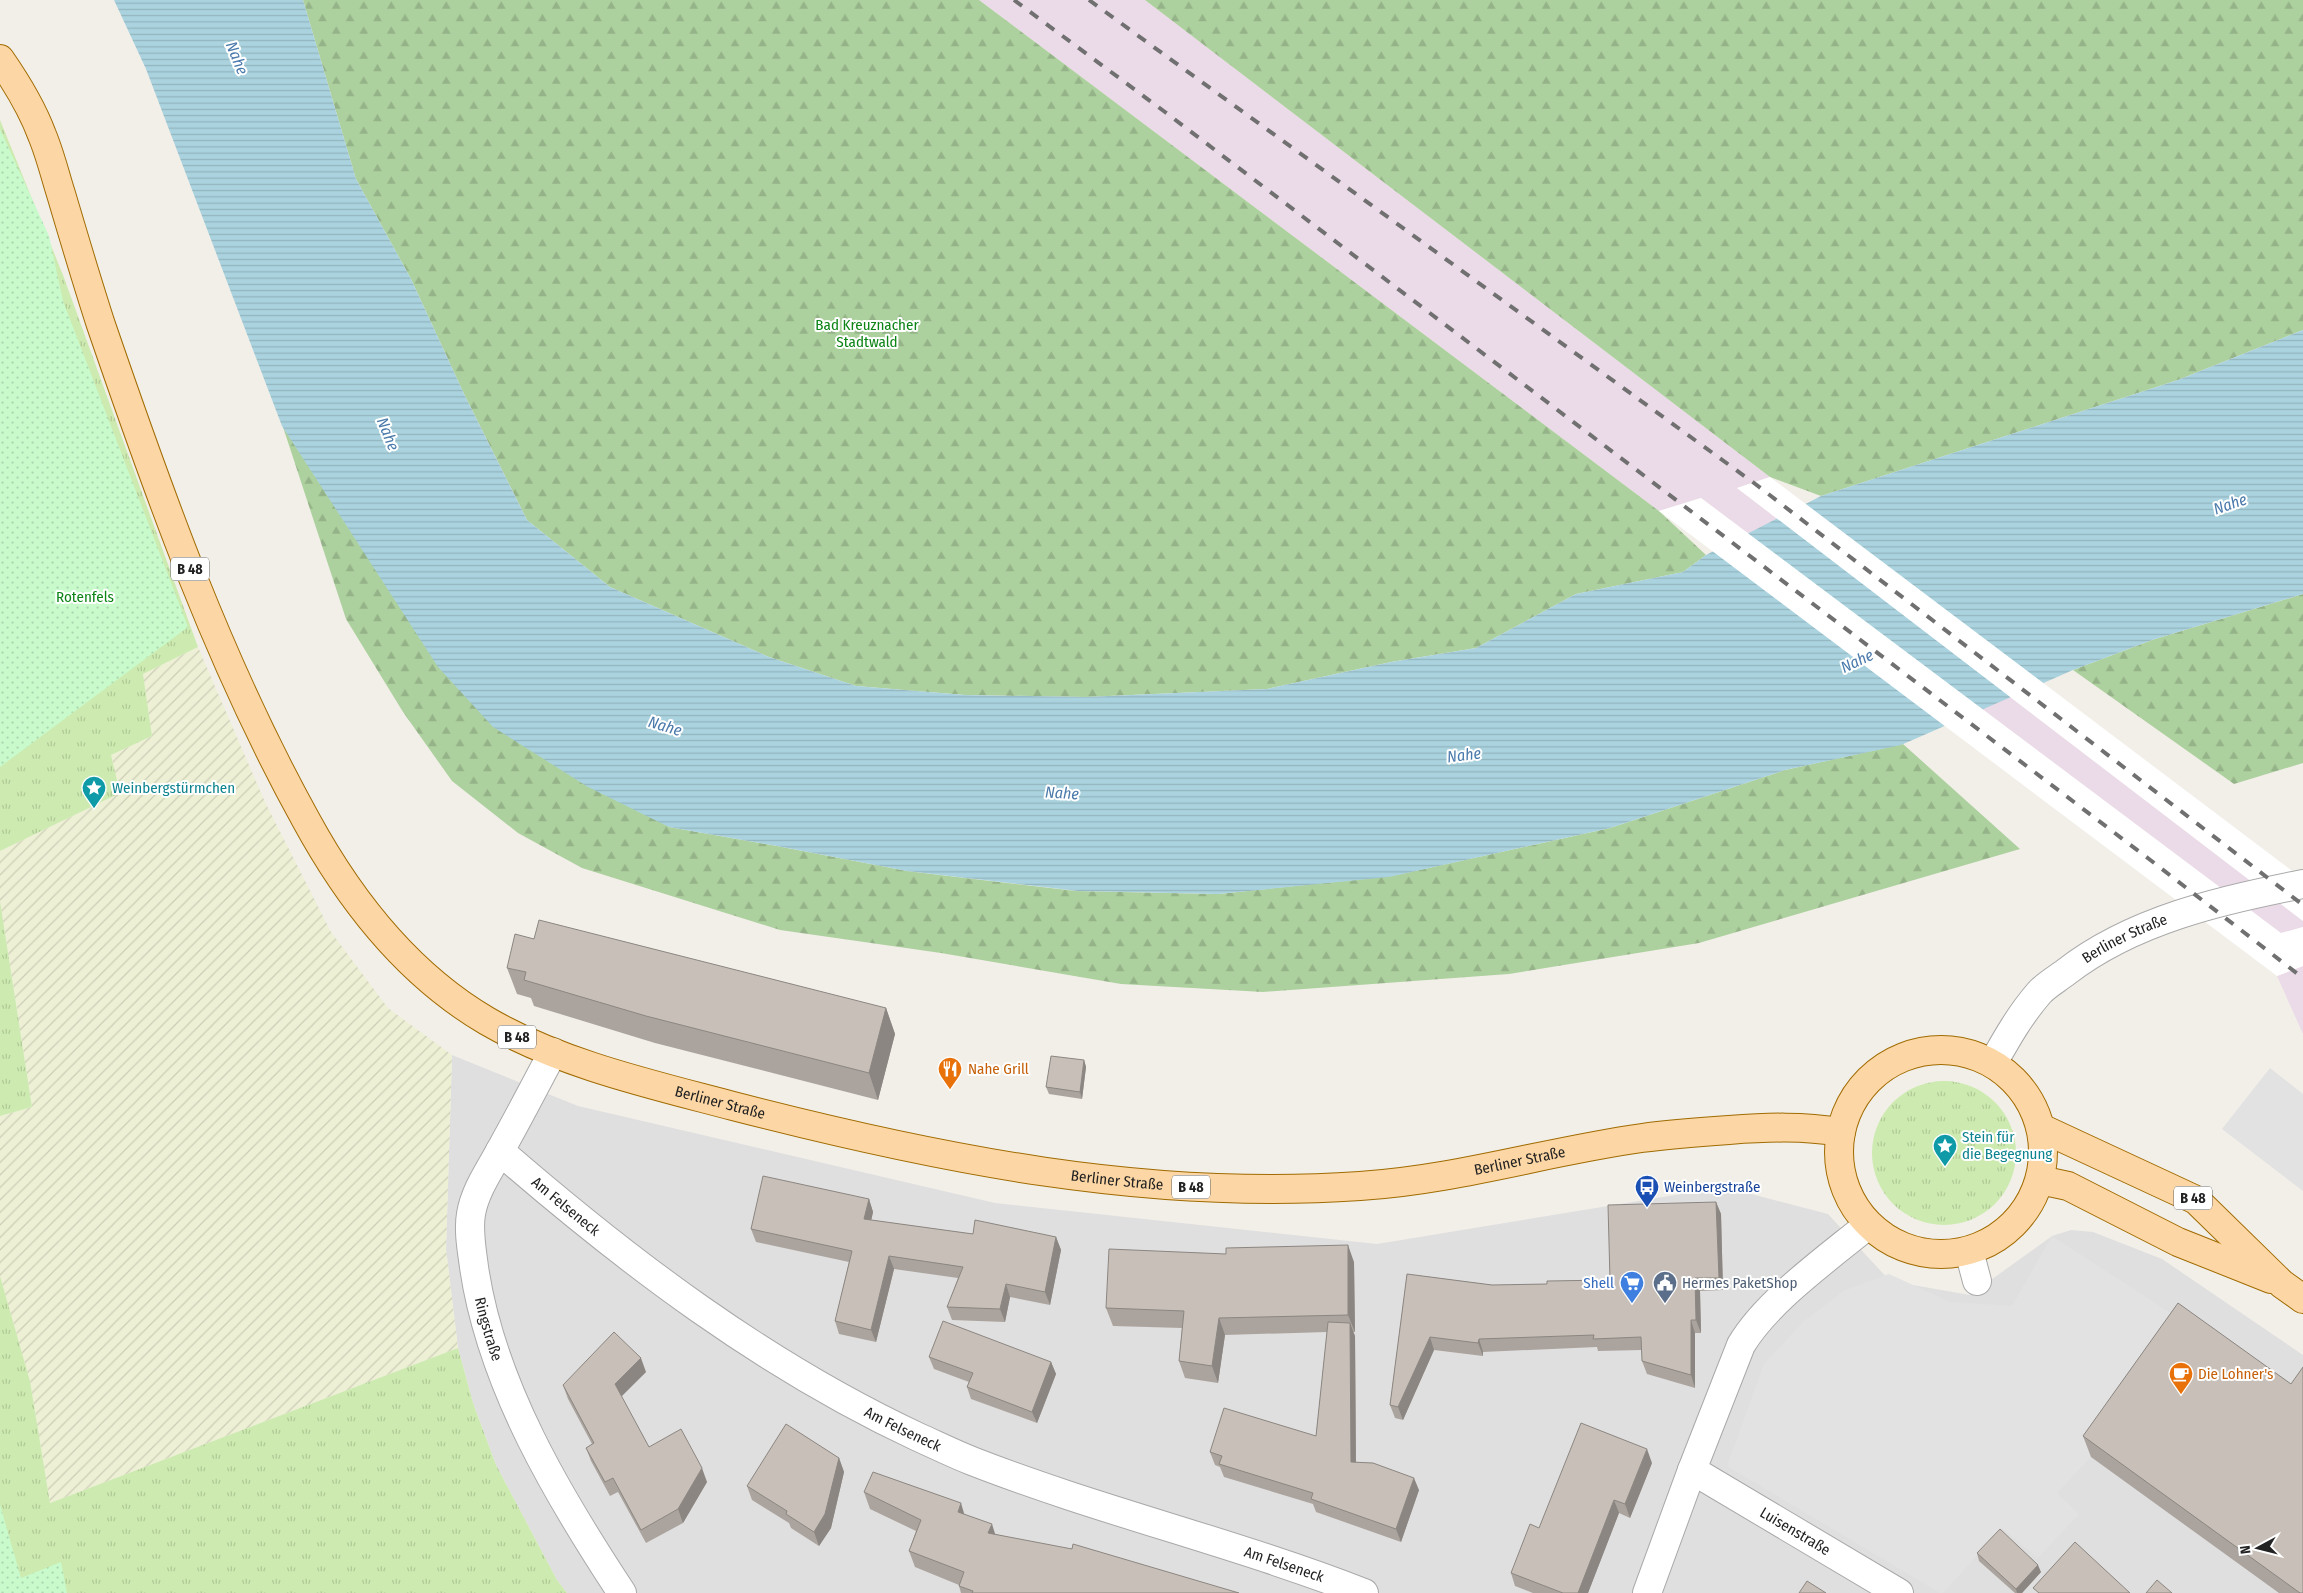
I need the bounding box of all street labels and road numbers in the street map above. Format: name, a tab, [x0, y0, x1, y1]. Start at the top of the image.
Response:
road number: B 48	[171, 558, 209, 580]
street label: Berliner Straße	[2079, 910, 2170, 967]
road number: B 48	[498, 1026, 536, 1048]
street label: Berliner Straße	[673, 1082, 767, 1123]
street label: Berliner Straße	[1472, 1143, 1567, 1179]
street label: Berliner Straße	[1070, 1166, 1164, 1194]
street label: Am Felseneck	[528, 1173, 604, 1240]
road number: B 48	[1172, 1176, 1210, 1198]
road number: B 48	[2174, 1186, 2212, 1210]
street label: Ringstraße	[471, 1295, 506, 1363]
street label: Am Felseneck	[861, 1403, 944, 1455]
street label: Luisenstraße	[1757, 1503, 1834, 1559]
street label: Am Felseneck	[1242, 1543, 1326, 1586]

